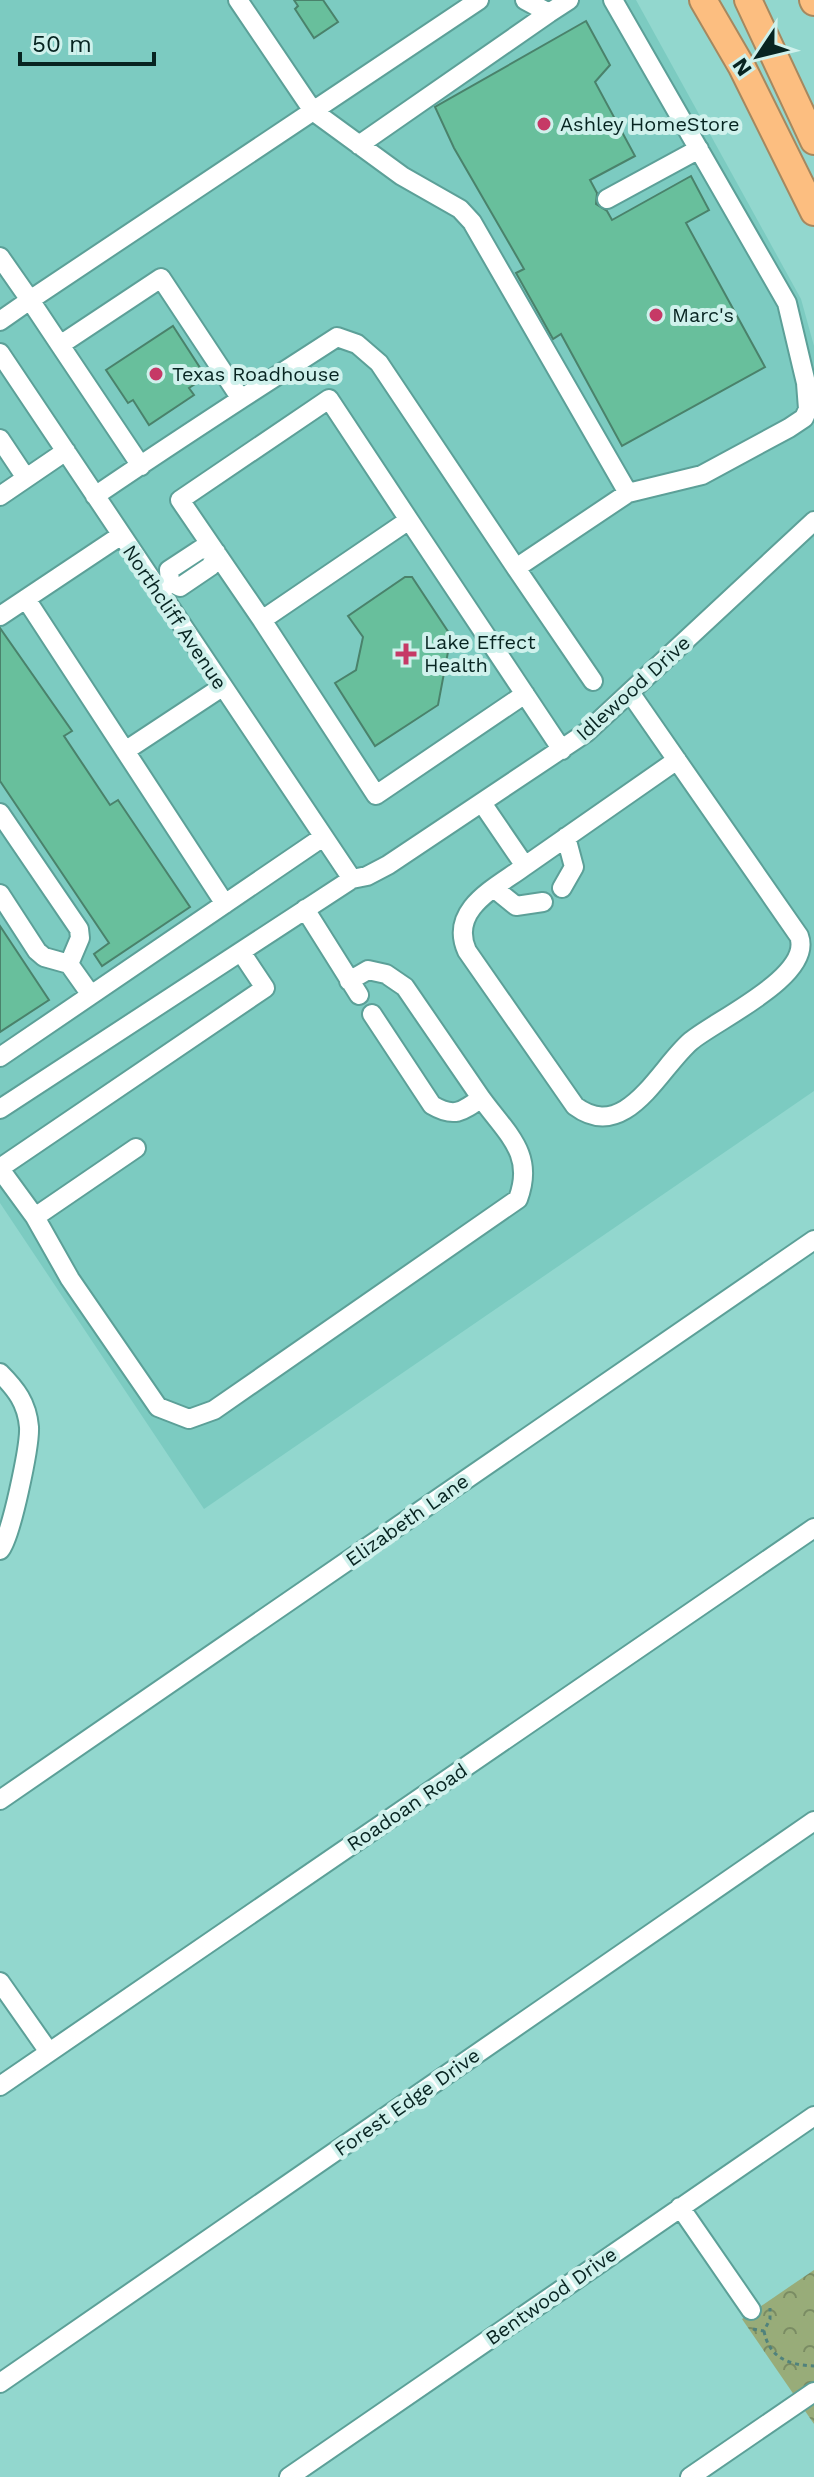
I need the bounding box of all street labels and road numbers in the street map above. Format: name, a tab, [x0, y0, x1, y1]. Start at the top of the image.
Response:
street label: Northcliff Avenue	[118, 540, 232, 694]
street label: Idlewood Drive	[571, 630, 695, 746]
street label: Elizabeth Lane	[341, 1469, 473, 1571]
street label: Roadoan Road	[342, 1758, 472, 1856]
street label: Forest Edge Drive	[330, 2043, 484, 2161]
street label: Bentwood Drive	[481, 2242, 621, 2350]

